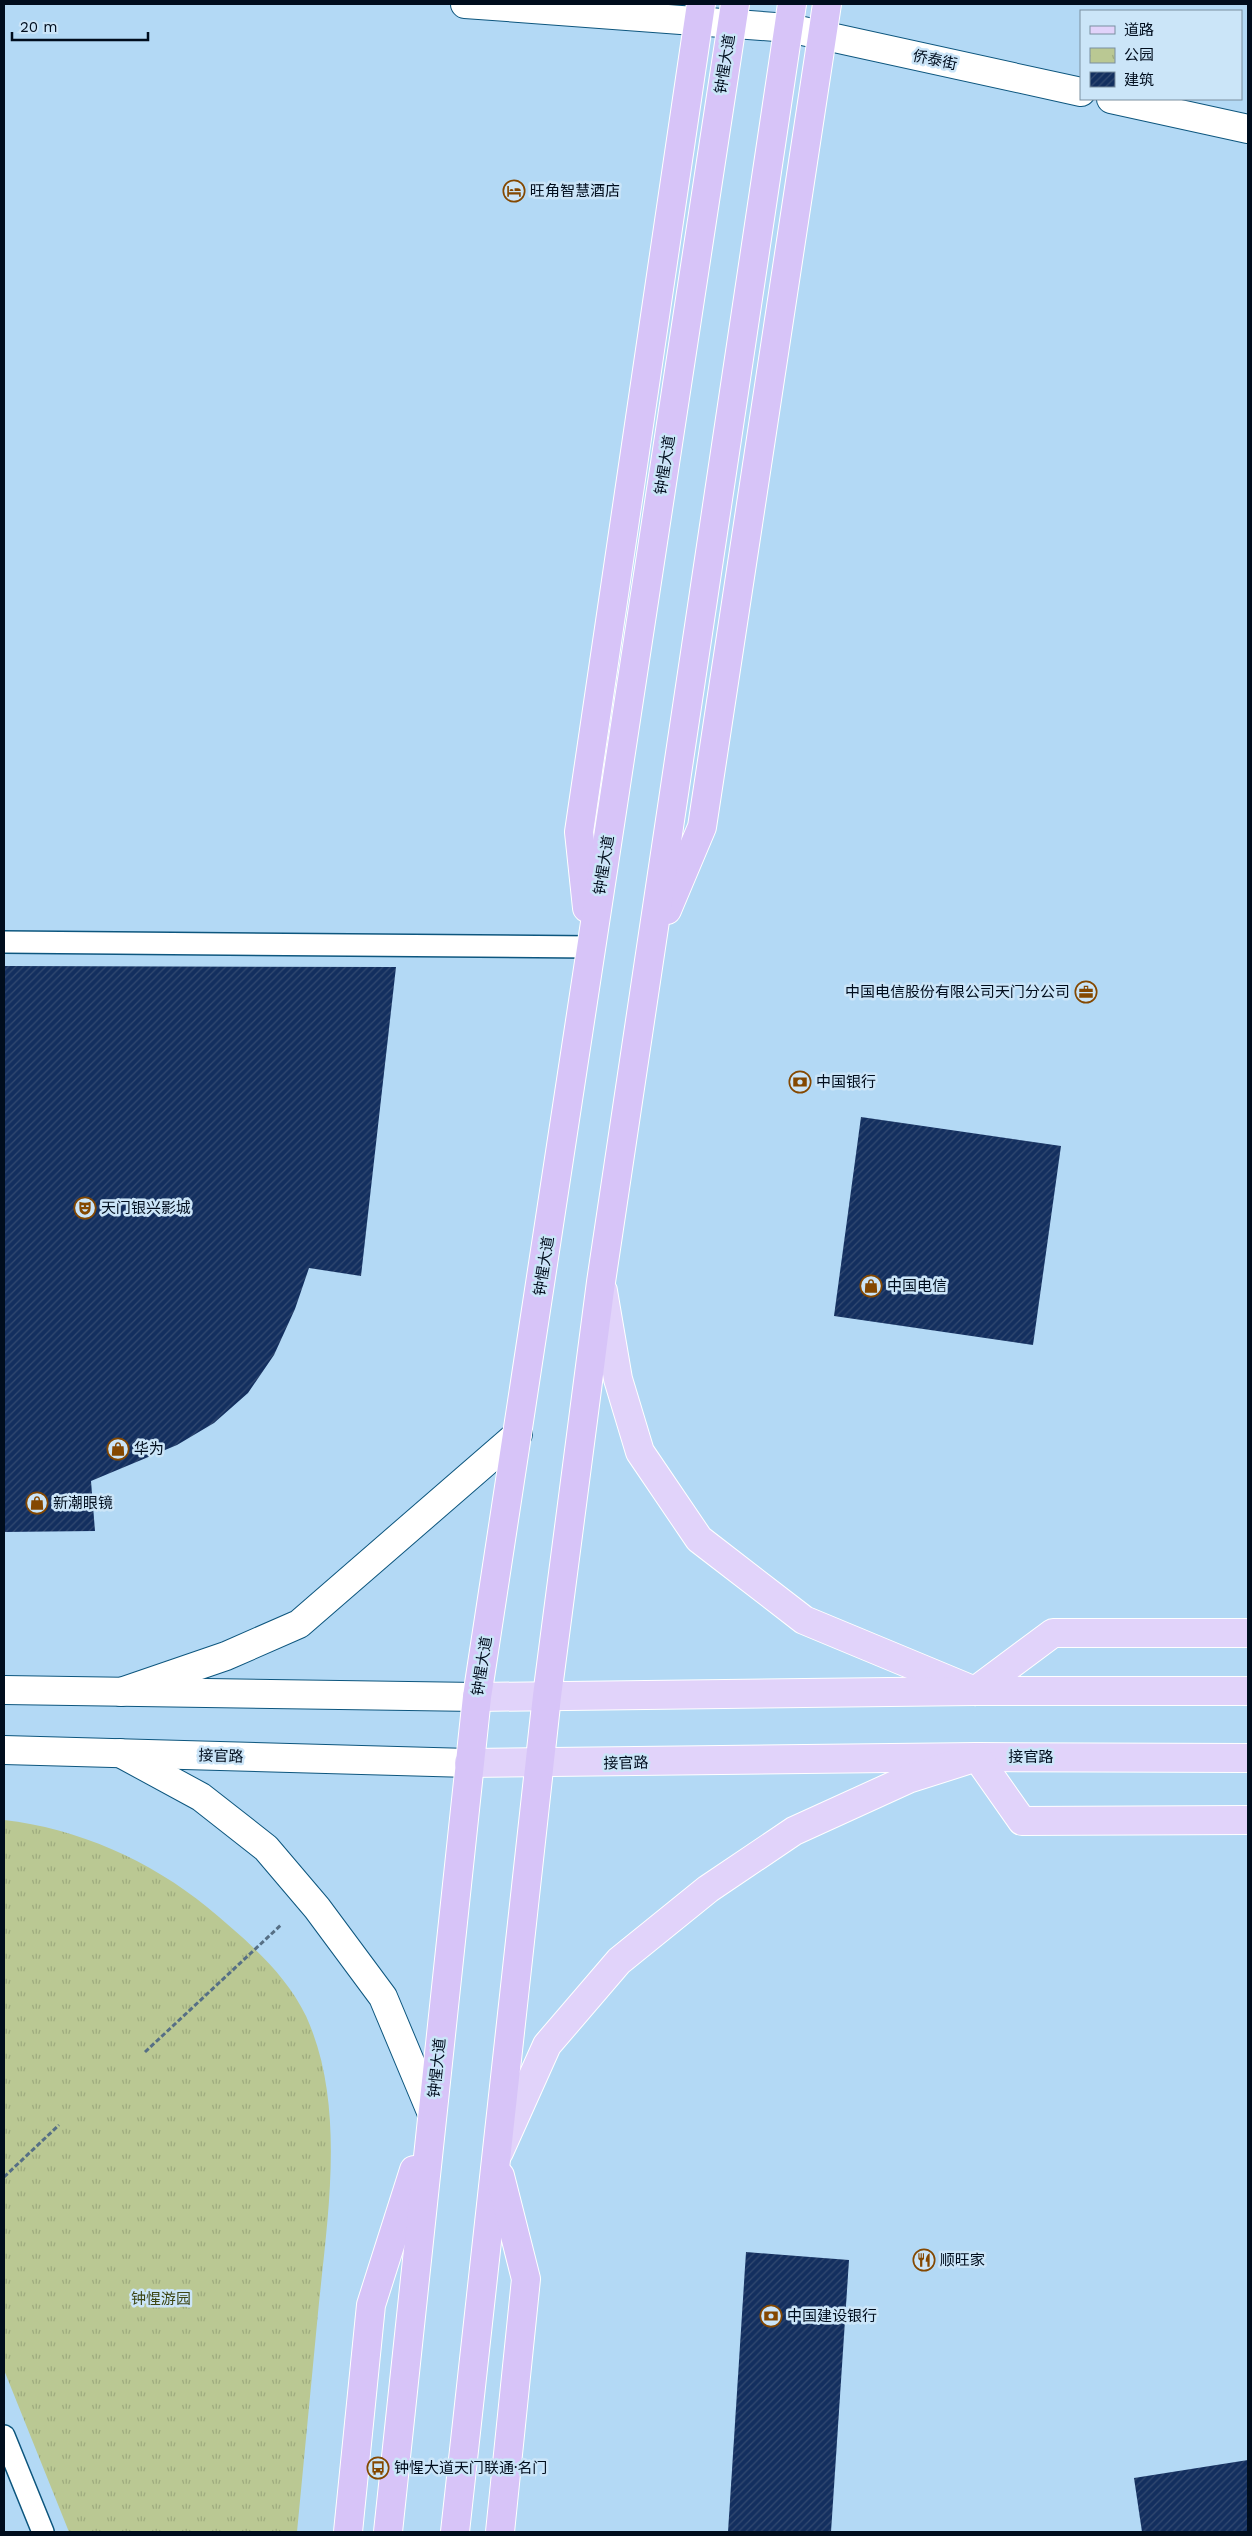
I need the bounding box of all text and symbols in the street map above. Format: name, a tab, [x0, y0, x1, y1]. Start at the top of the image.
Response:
scale bar	[12, 10, 149, 42]
legend	[1080, 10, 1242, 100]
text: 20 m	[20, 18, 58, 36]
text: 道路	[1124, 21, 1154, 39]
street label: 钟惺大道	[711, 33, 739, 95]
text: 公园	[1124, 46, 1154, 64]
street label: 侨泰街	[911, 47, 959, 73]
text: 建筑	[1124, 71, 1154, 89]
hotel icon: 旺角智慧酒店	[502, 179, 526, 203]
place label: 旺角智慧酒店	[530, 182, 620, 200]
street label: 钟惺大道	[651, 434, 679, 496]
street label: 钟惺大道	[590, 834, 618, 896]
office icon: 中国电信股份有限公司天门分公司	[1074, 980, 1098, 1004]
place label: 中国电信股份有限公司天门分公司	[845, 983, 1070, 1001]
bank icon: 中国银行	[788, 1070, 812, 1094]
place label: 中国银行	[816, 1073, 876, 1091]
theatre icon: 天门银兴影城	[73, 1196, 97, 1220]
place label: 天门银兴影城	[101, 1199, 191, 1217]
street label: 钟惺大道	[530, 1235, 558, 1297]
shop icon: 中国电信	[859, 1274, 883, 1298]
place label: 中国电信	[887, 1277, 947, 1295]
shop icon: 华为	[106, 1437, 130, 1461]
place label: 华为	[134, 1440, 164, 1458]
shop icon: 新潮眼镜	[25, 1491, 49, 1515]
place label: 新潮眼镜	[53, 1494, 113, 1512]
street label: 钟惺大道	[468, 1635, 496, 1697]
street label: 接官路	[198, 1746, 244, 1766]
street label: 接官路	[1008, 1748, 1054, 1766]
street label: 接官路	[603, 1754, 649, 1772]
street label: 钟惺大道	[425, 2037, 449, 2099]
restaurant icon: 顺旺家	[912, 2248, 936, 2272]
place label: 顺旺家	[940, 2251, 985, 2269]
park label: 钟惺游园	[131, 2290, 191, 2308]
bank icon: 中国建设银行	[759, 2304, 783, 2328]
place label: 中国建设银行	[787, 2307, 877, 2325]
bus stop icon: 钟惺大道天门联通·名门	[366, 2456, 390, 2480]
place label: 钟惺大道天门联通·名门	[394, 2459, 547, 2477]

